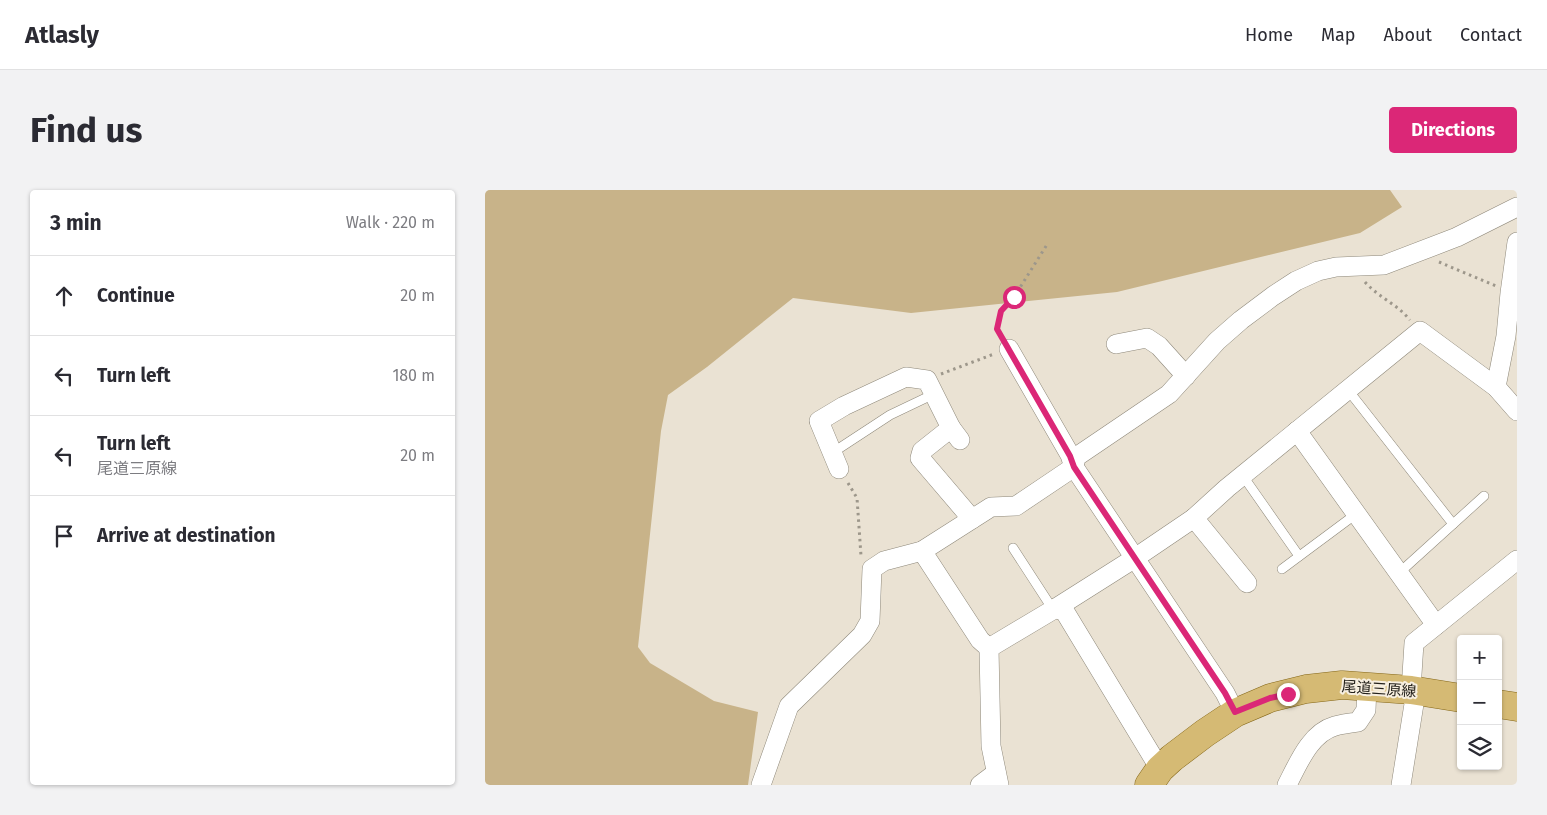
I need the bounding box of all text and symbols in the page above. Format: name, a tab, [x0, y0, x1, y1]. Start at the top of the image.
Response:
text: Atlasly	[25, 21, 99, 49]
text: Home	[1245, 24, 1293, 46]
text: Map	[1321, 24, 1355, 46]
text: About	[1383, 24, 1432, 46]
text: Contact	[1460, 24, 1522, 46]
button: Directions	[1389, 107, 1517, 153]
text: Find us	[30, 109, 142, 151]
text: 3 min	[50, 210, 102, 236]
text: Walk · 220 m	[346, 213, 435, 232]
icon: ahead	[50, 282, 78, 310]
text: Continue	[97, 284, 175, 307]
text: 20 m	[400, 286, 435, 305]
route start	[1003, 286, 1026, 309]
icon: left	[50, 362, 78, 390]
text: Turn left	[97, 364, 171, 387]
text: 180 m	[392, 366, 435, 385]
text: Turn left	[97, 432, 171, 455]
icon: left	[50, 442, 78, 470]
text: 20 m	[400, 446, 435, 465]
text: 尾道三原線	[97, 459, 177, 478]
icon: arrive	[50, 522, 78, 550]
text: Arrive at destination	[97, 524, 276, 547]
map controls	[1457, 635, 1502, 770]
button: +	[1457, 635, 1502, 680]
street label: 尾道三原線	[1341, 677, 1417, 701]
button: −	[1457, 680, 1502, 725]
route end	[1277, 683, 1300, 706]
button: layers	[1457, 725, 1502, 770]

